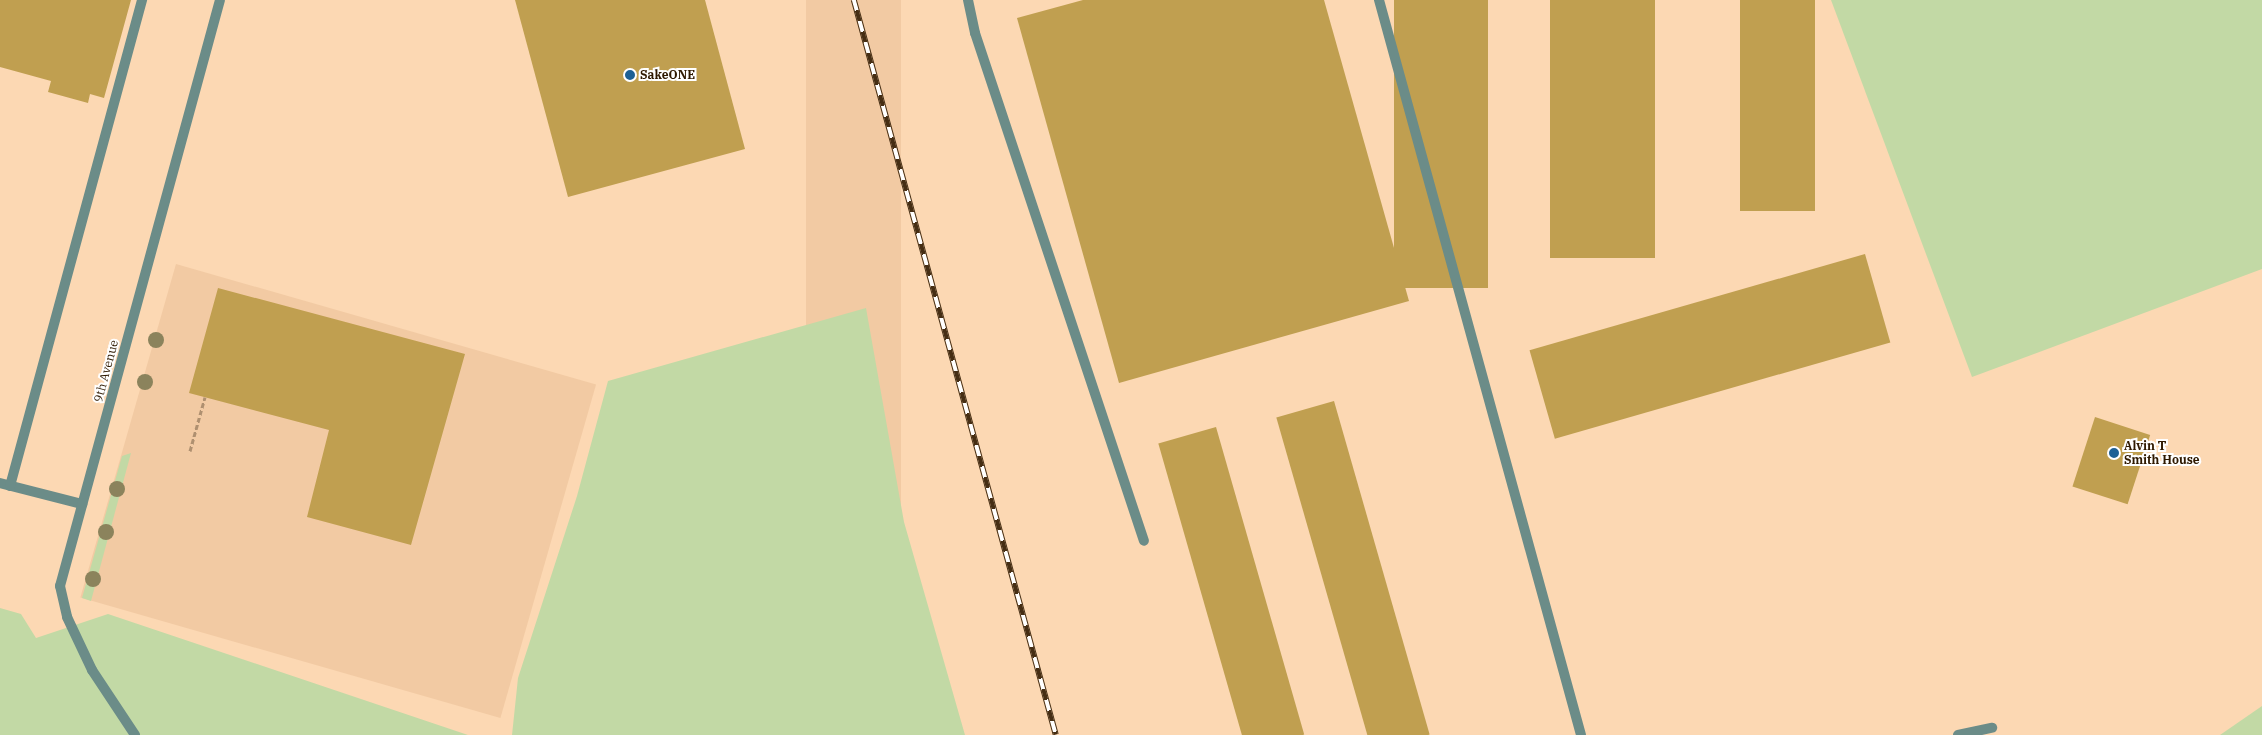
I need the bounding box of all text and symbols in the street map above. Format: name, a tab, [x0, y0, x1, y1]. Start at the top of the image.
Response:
place label: SakeONE	[640, 68, 695, 82]
marker: SakeONE	[624, 69, 636, 81]
street label: 9th Avenue	[91, 338, 121, 404]
place label: Alvin T Smith House	[2124, 439, 2200, 467]
marker: Alvin T Smith House	[2108, 447, 2120, 459]

